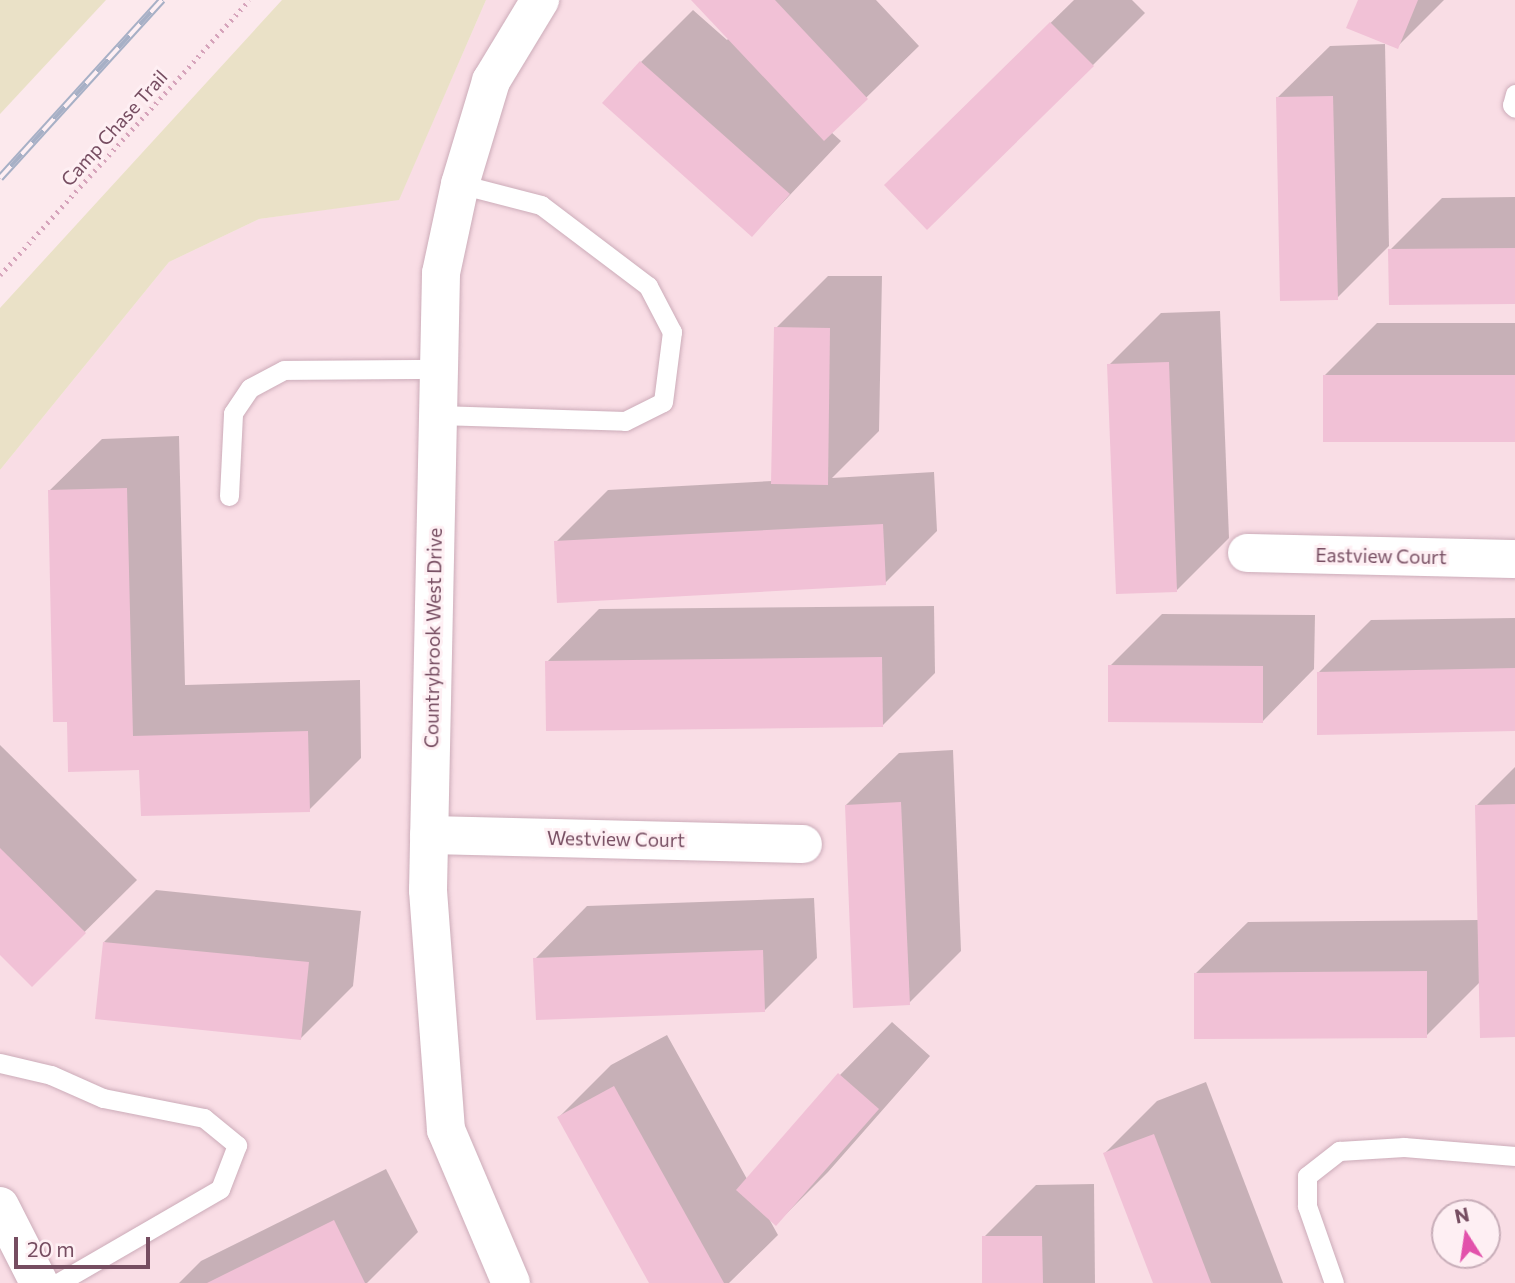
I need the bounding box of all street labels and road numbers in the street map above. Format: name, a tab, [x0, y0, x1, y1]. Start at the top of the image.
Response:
street label: Camp Chase Trail	[56, 65, 172, 191]
street label: Countrybrook West Drive	[420, 528, 446, 748]
street label: Eastview Court	[1315, 543, 1447, 569]
street label: Westview Court	[547, 826, 685, 852]

